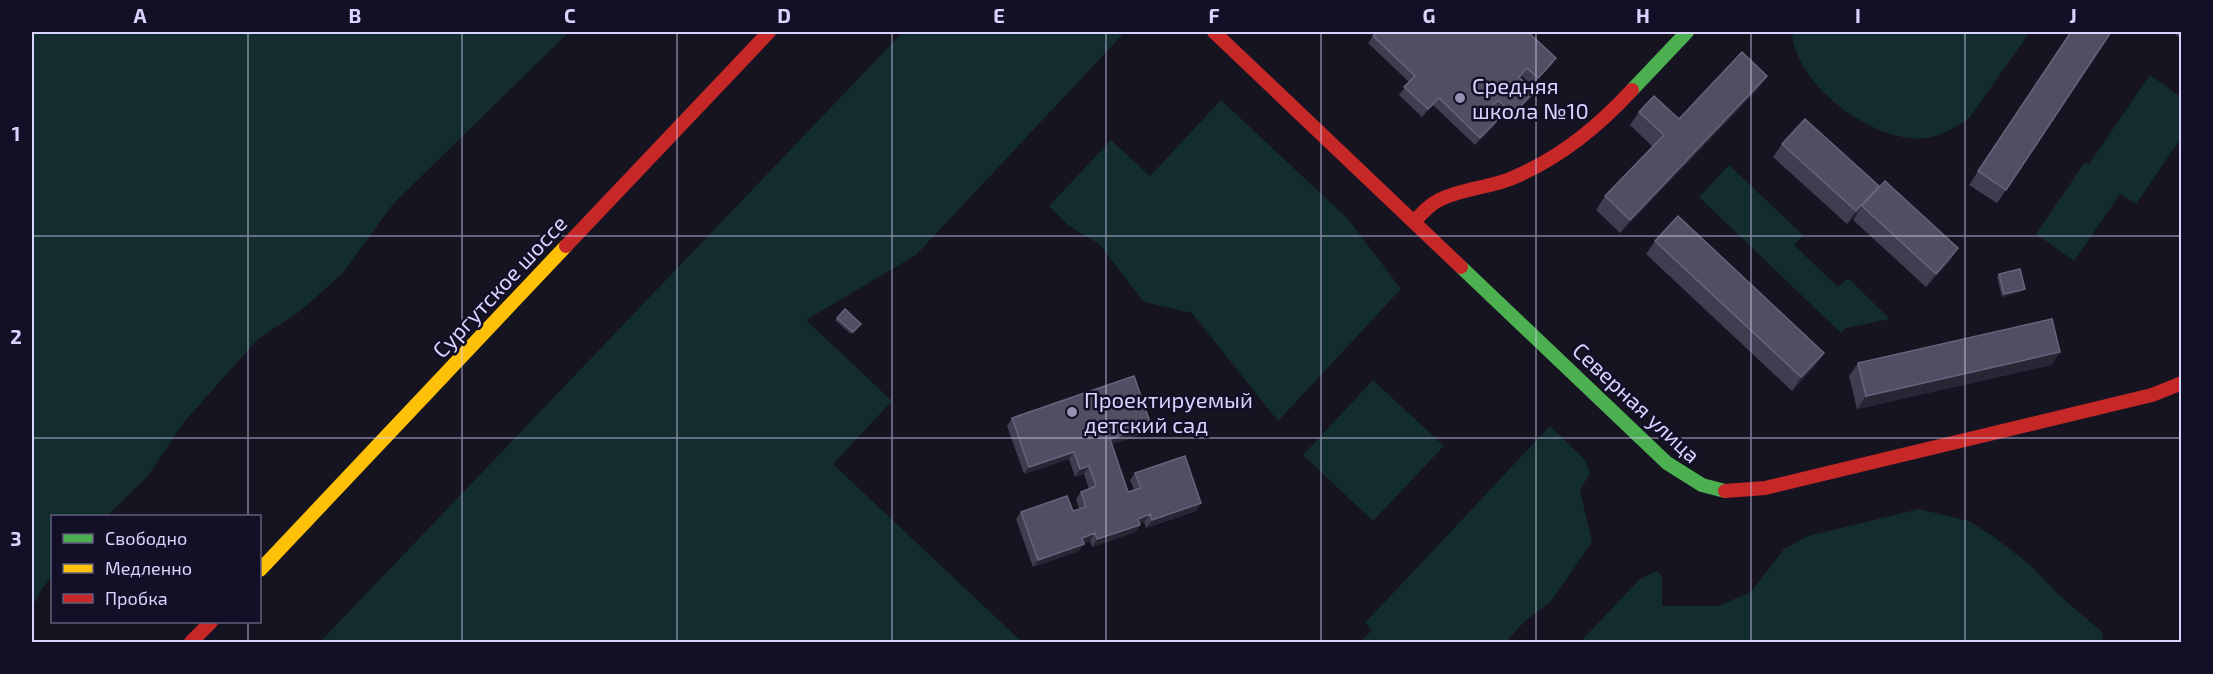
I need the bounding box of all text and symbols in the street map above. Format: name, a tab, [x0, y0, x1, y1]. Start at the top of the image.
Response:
text: A	[133, 3, 147, 27]
text: B	[349, 3, 361, 27]
text: C	[564, 3, 576, 27]
text: D	[777, 3, 791, 27]
text: E	[993, 3, 1005, 27]
text: F	[1208, 3, 1220, 27]
text: G	[1423, 3, 1435, 27]
text: H	[1636, 3, 1650, 27]
text: I	[1855, 3, 1861, 27]
text: J	[2069, 3, 2077, 27]
place label: Средняя школа №10	[1472, 72, 1589, 123]
marker: Средняя школа №10	[1453, 91, 1467, 105]
text: 1	[12, 121, 20, 145]
street label: Сургутское шоссе	[427, 210, 572, 363]
text: 2	[10, 324, 22, 348]
street label: Северная улица	[1567, 336, 1706, 468]
place label: Проектируемый детский сад	[1084, 386, 1253, 437]
marker: Проектируемый детский сад	[1065, 405, 1079, 419]
legend	[51, 515, 261, 623]
text: 3	[10, 526, 22, 550]
text: Свободно	[105, 527, 187, 549]
text: Медленно	[105, 557, 192, 579]
text: Пробка	[105, 587, 168, 609]

